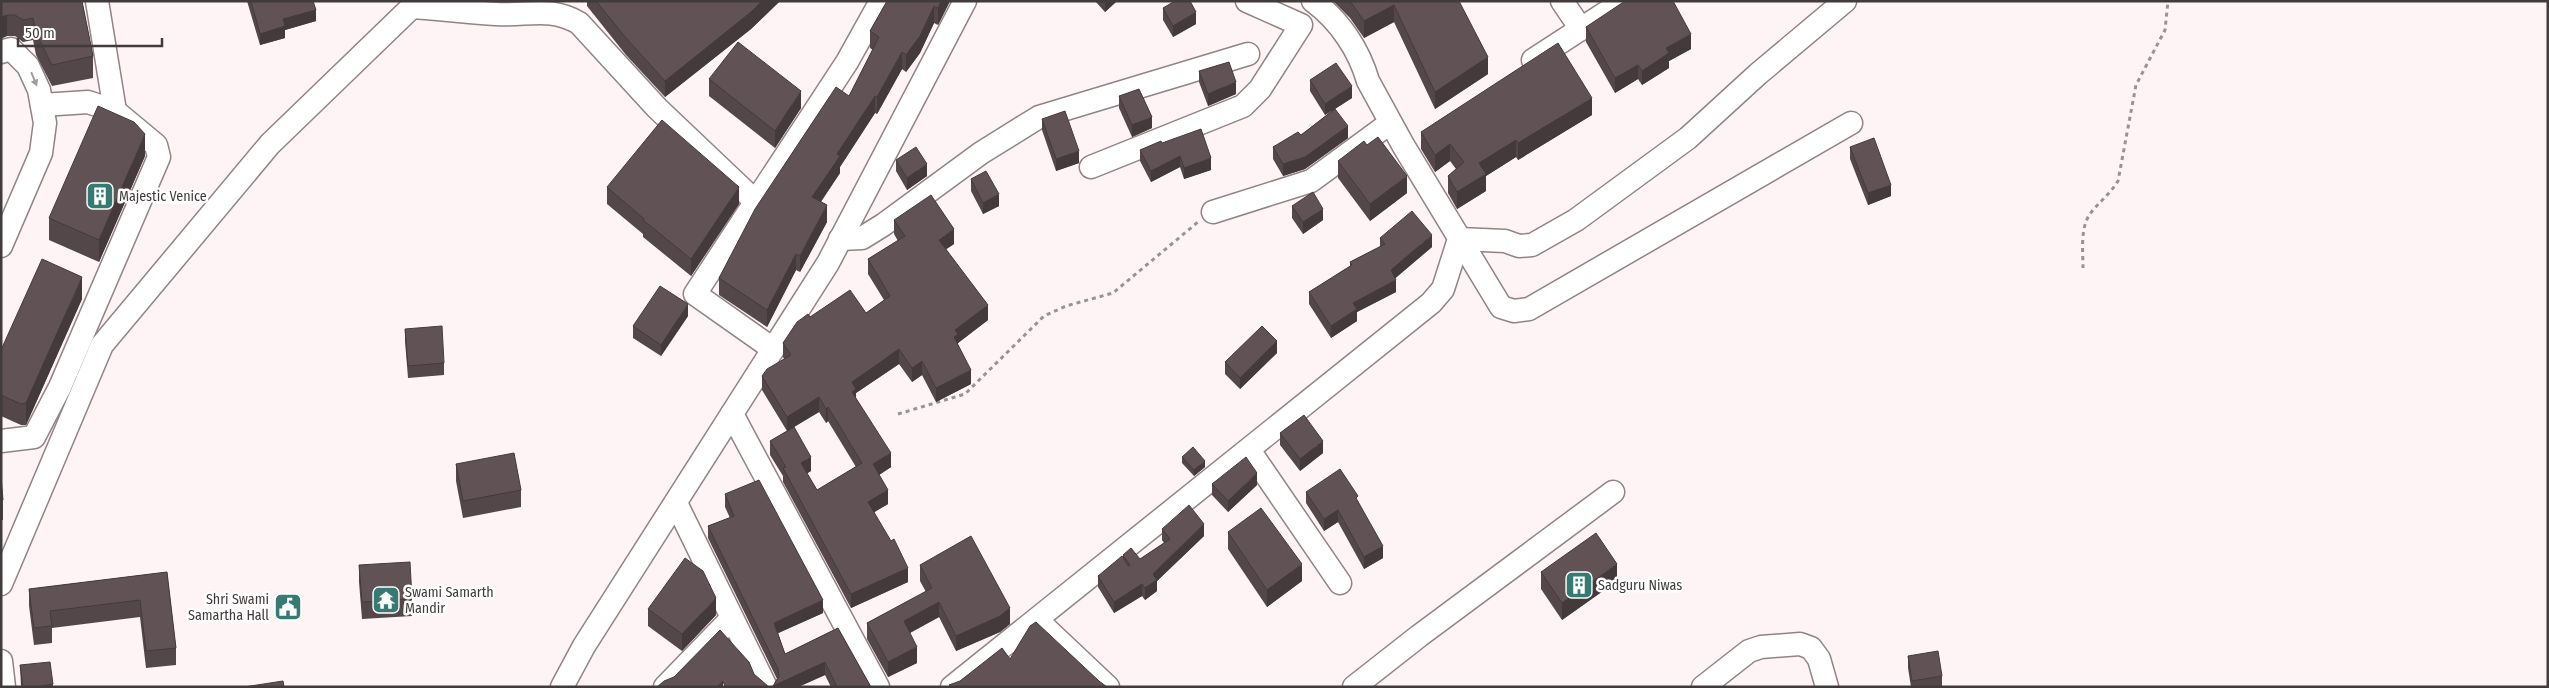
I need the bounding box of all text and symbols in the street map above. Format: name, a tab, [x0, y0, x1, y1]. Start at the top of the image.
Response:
scale bar	[18, 15, 161, 47]
text: 50 m	[25, 24, 55, 42]
one-way arrow	[30, 72, 38, 87]
building icon: Majestic Venice	[85, 181, 115, 211]
place label: Majestic Venice	[119, 188, 207, 205]
building icon: Sadguru Niwas	[1564, 570, 1594, 600]
place label: Sadguru Niwas	[1598, 577, 1682, 594]
place label: Swami Samarth Mandir	[405, 584, 494, 617]
temple icon: Swami Samarth Mandir	[371, 585, 401, 615]
place label: Shri Swami Samartha Hall	[188, 591, 269, 624]
public building icon: Shri Swami Samartha Hall	[273, 592, 303, 622]

